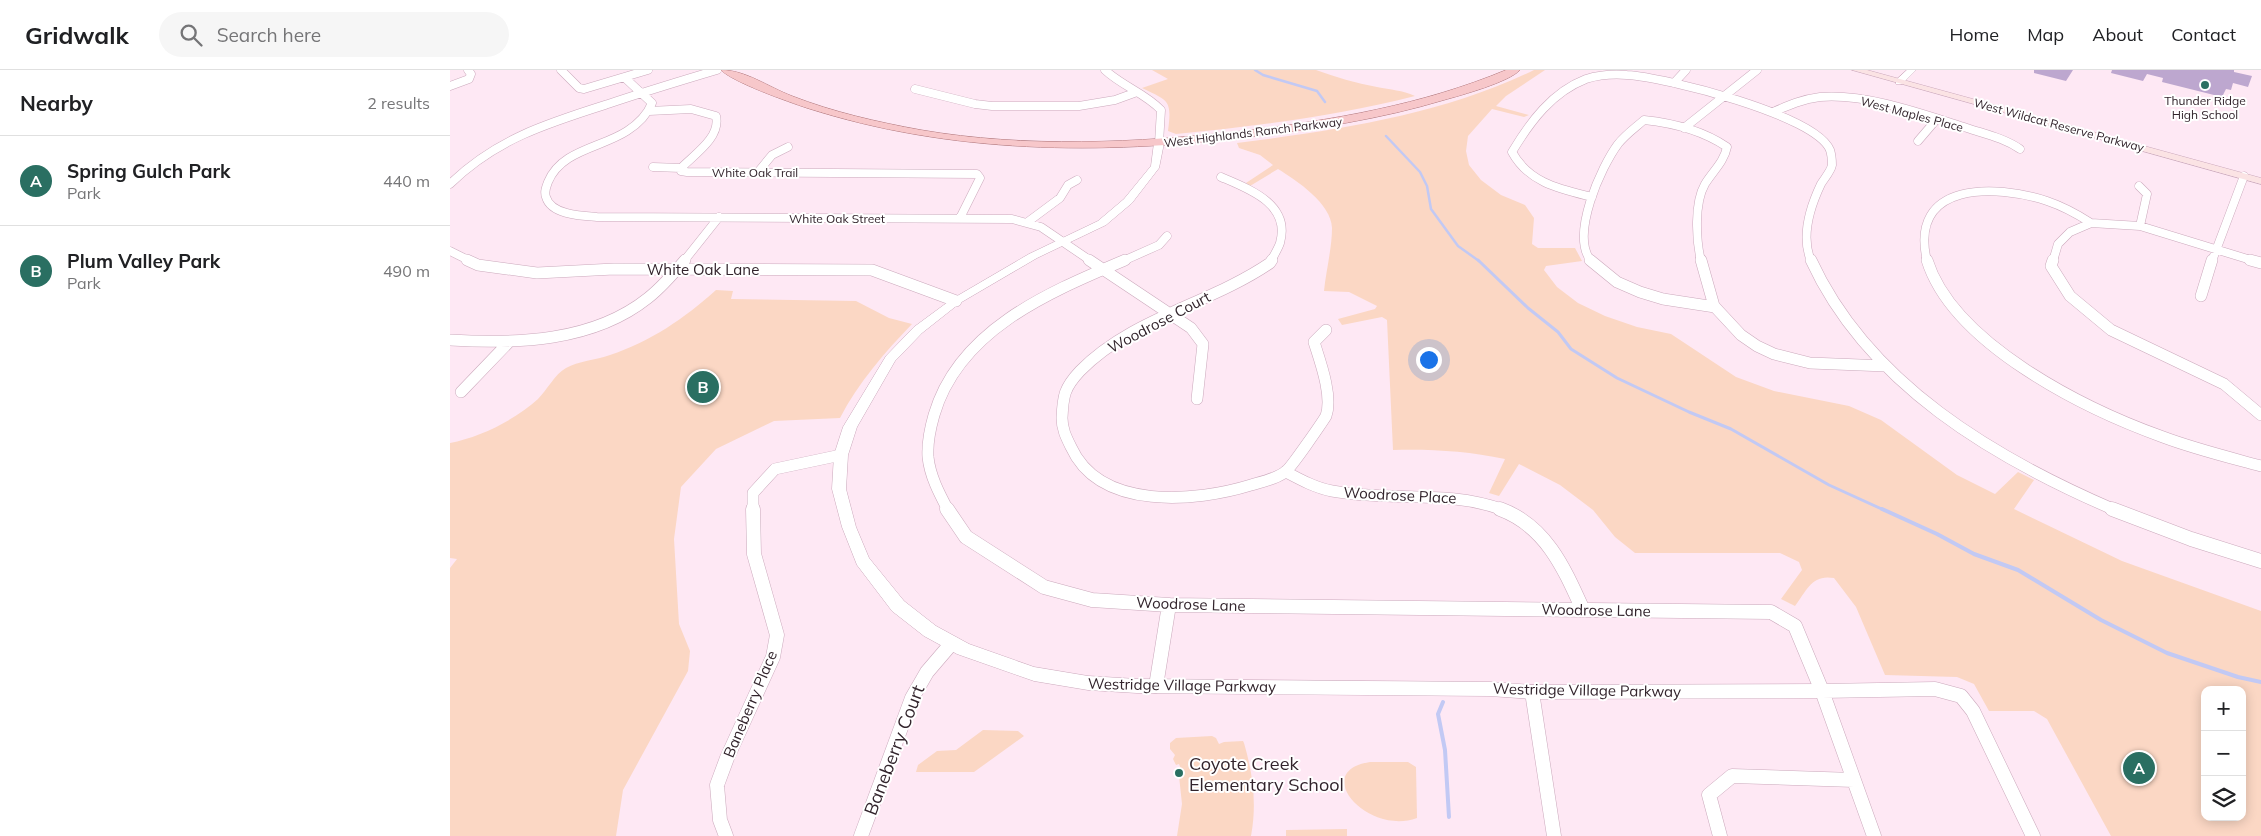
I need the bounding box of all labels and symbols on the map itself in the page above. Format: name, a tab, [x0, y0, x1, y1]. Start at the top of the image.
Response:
marker: Thunder Ridge High School	[2199, 79, 2211, 91]
street label: West Maples Place	[1859, 93, 1965, 135]
place label: Thunder Ridge High School	[2164, 93, 2246, 122]
street label: West Wildcat Reserve Parkway	[1972, 95, 2146, 155]
street label: West Highlands Ranch Parkway	[1163, 114, 1344, 150]
street label: White Oak Trail	[712, 165, 798, 180]
street label: White Oak Street	[789, 211, 885, 226]
street label: White Oak Lane	[647, 260, 759, 279]
street label: Woodrose Court	[1104, 287, 1214, 357]
your location	[1416, 347, 1442, 373]
pin: B	[687, 368, 719, 406]
street label: Woodrose Place	[1343, 483, 1457, 507]
street label: Woodrose Lane	[1136, 593, 1246, 615]
street label: Woodrose Lane	[1541, 600, 1651, 620]
street label: Baneberry Place	[719, 648, 781, 760]
street label: Westridge Village Parkway	[1088, 674, 1276, 696]
street label: Westridge Village Parkway	[1493, 679, 1681, 701]
street label: Baneberry Court	[859, 682, 929, 818]
pin: A	[2123, 749, 2155, 787]
place label: Coyote Creek Elementary School	[1189, 752, 1344, 796]
marker: Coyote Creek Elementary School	[1173, 767, 1185, 779]

